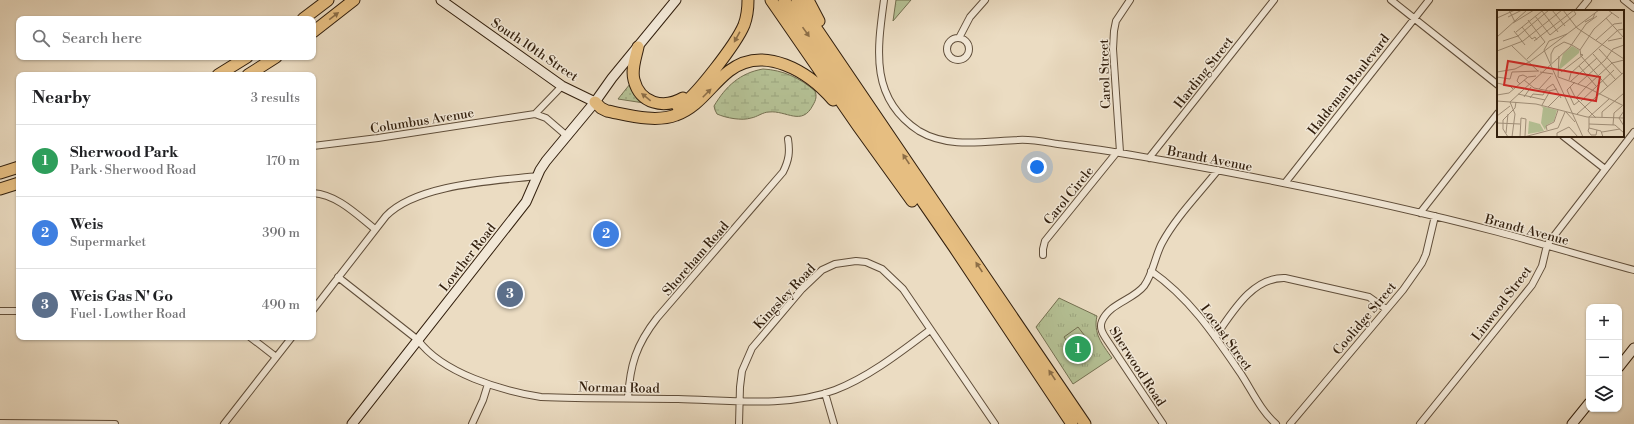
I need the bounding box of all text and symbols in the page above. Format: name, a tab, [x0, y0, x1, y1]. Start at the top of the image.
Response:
inset map	[1497, 10, 1624, 137]
one-way arrow	[328, 12, 339, 20]
street label: South 10th Street	[488, 15, 581, 85]
search box	[16, 16, 316, 60]
icon: search	[30, 27, 52, 49]
one-way arrow	[802, 27, 810, 37]
text: Search here	[62, 29, 142, 48]
one-way arrow	[734, 31, 740, 43]
street label: Haldeman Boulevard	[1305, 31, 1393, 138]
street label: Harding Street	[1171, 33, 1237, 112]
street label: Carol Street	[1096, 38, 1114, 109]
text: Nearby	[32, 87, 91, 109]
one-way arrow	[702, 88, 712, 98]
text: 3 results	[251, 90, 300, 106]
one-way arrow	[641, 93, 652, 102]
street label: Columbus Avenue	[369, 105, 476, 137]
text: Sherwood Park	[70, 143, 178, 162]
street label: Brandt Avenue	[1165, 143, 1254, 175]
text: 1	[42, 153, 48, 169]
text: 170 m	[266, 153, 300, 169]
one-way arrow	[902, 154, 910, 164]
your location	[1027, 157, 1047, 177]
text: Park · Sherwood Road	[70, 162, 196, 178]
street label: Carol Circle	[1040, 163, 1097, 228]
street label: Brandt Avenue	[1482, 211, 1571, 249]
text: Weis	[70, 215, 103, 234]
street label: Shoreham Road	[659, 218, 733, 299]
pin: 2	[593, 219, 619, 249]
street label: Lowther Road	[436, 220, 500, 295]
text: 2	[41, 225, 49, 241]
text: 390 m	[262, 225, 300, 241]
text: Supermarket	[70, 234, 146, 250]
street label: Kingsley Road	[750, 260, 819, 333]
one-way arrow	[975, 261, 982, 273]
street label: Linwood Street	[1468, 263, 1535, 344]
pin: 3	[497, 279, 523, 309]
street label: Coolidge Street	[1330, 279, 1400, 358]
text: Weis Gas N' Go	[70, 287, 173, 306]
text: 3	[41, 297, 49, 313]
text: 490 m	[262, 297, 300, 313]
street label: Locust Street	[1197, 301, 1256, 374]
map controls	[1586, 304, 1622, 412]
button: +	[1586, 304, 1622, 340]
text: Fuel · Lowther Road	[70, 306, 186, 322]
street label: Sherwood Road	[1106, 324, 1169, 410]
pin: 1	[1065, 334, 1091, 364]
button: −	[1586, 340, 1622, 376]
one-way arrow	[1048, 369, 1056, 380]
button: layers	[1586, 376, 1622, 412]
street label: Norman Road	[578, 379, 660, 397]

